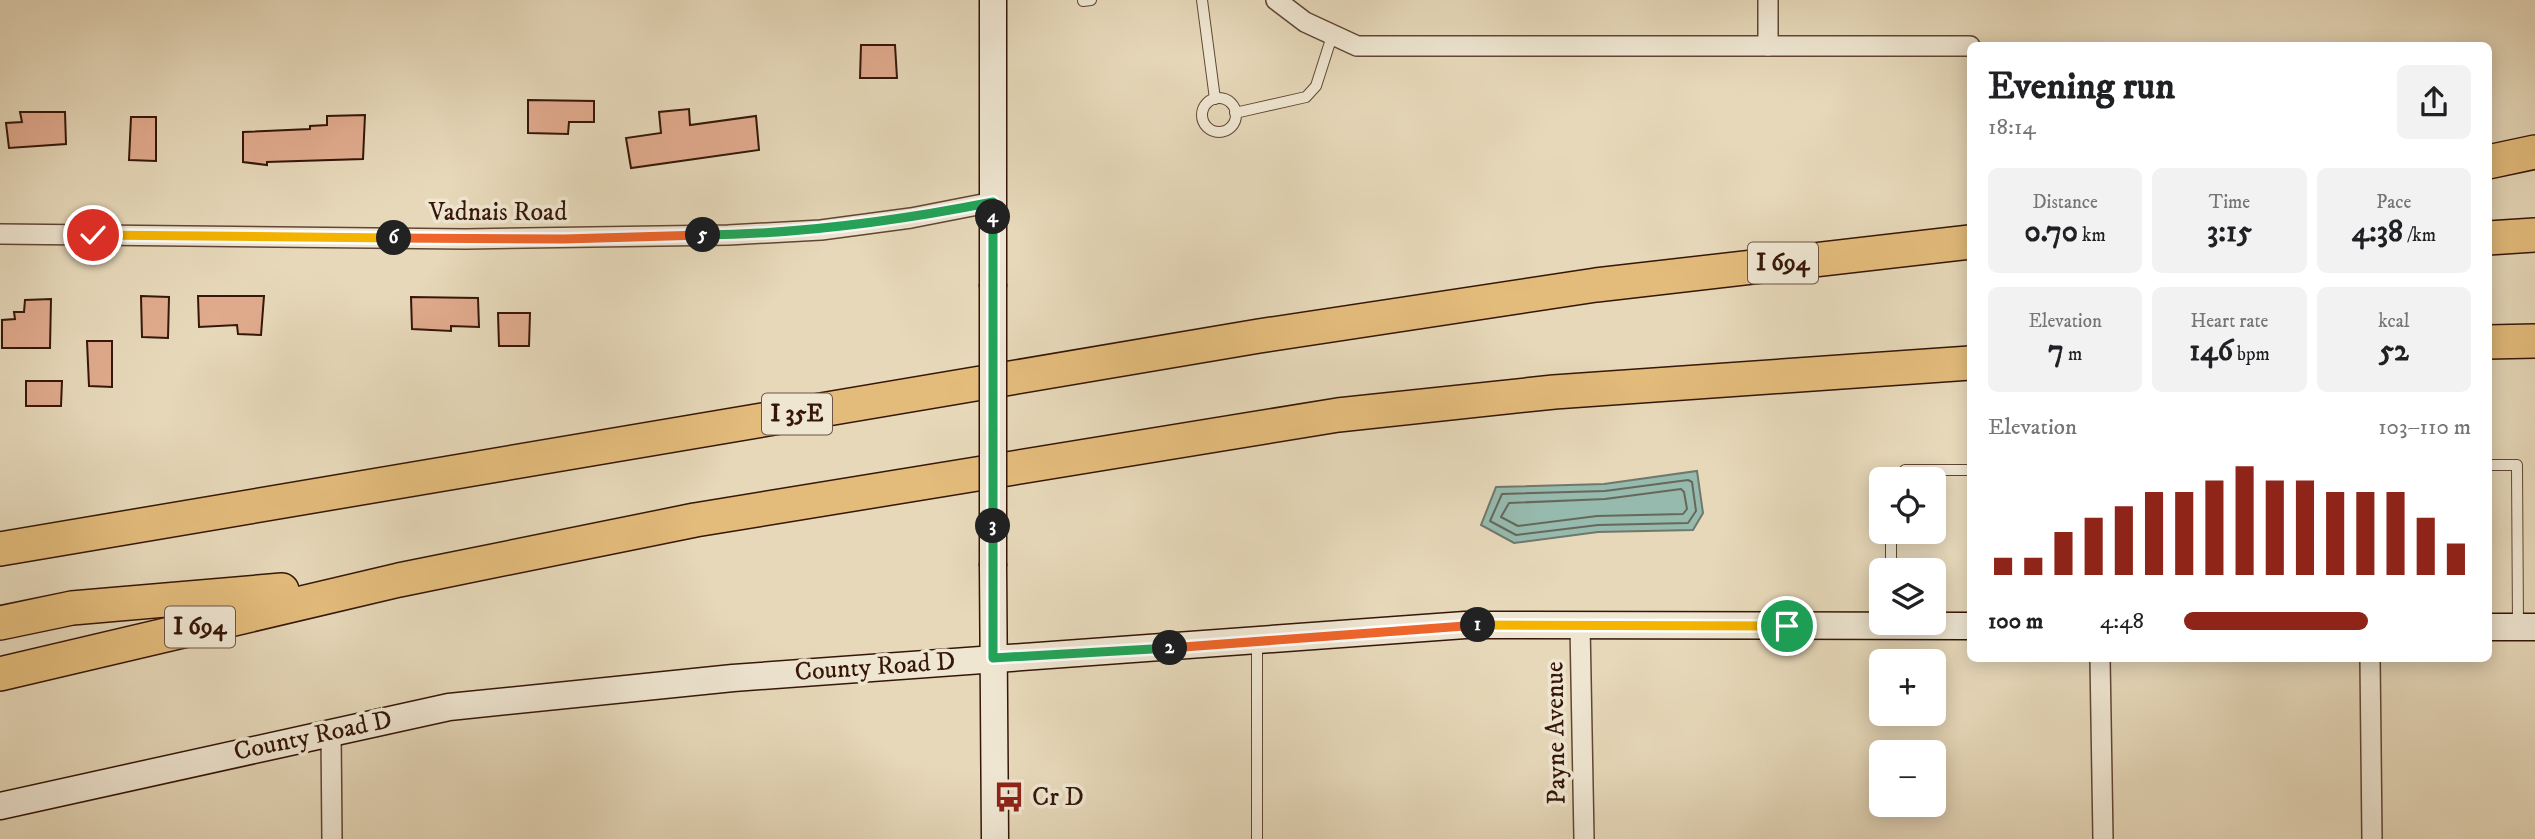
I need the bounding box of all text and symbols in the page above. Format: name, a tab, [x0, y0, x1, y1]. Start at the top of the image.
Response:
text: Evening run	[1988, 63, 2175, 111]
button: share	[2397, 65, 2471, 139]
text: 18:14	[1988, 113, 2036, 142]
text: Distance	[2032, 191, 2098, 214]
text: Time	[2209, 191, 2250, 214]
text: Pace	[2376, 191, 2411, 214]
street label: Vadnais Road	[428, 196, 567, 229]
pin: 4	[976, 200, 1010, 234]
pin	[63, 205, 123, 265]
text: 4	[987, 205, 998, 228]
text: 0.70	[2025, 214, 2078, 251]
text: 3:15	[2207, 214, 2252, 251]
text: 4:38	[2352, 214, 2403, 251]
icon: check	[74, 216, 112, 254]
pin: 5	[686, 218, 720, 252]
pin: 6	[376, 220, 412, 256]
text: 5	[698, 223, 707, 246]
text: km	[2078, 224, 2106, 247]
text: /km	[2403, 224, 2436, 247]
text: 6	[389, 226, 398, 249]
road number: I 694	[1748, 242, 1818, 284]
text: Elevation	[2028, 310, 2102, 333]
text: Heart rate	[2191, 310, 2268, 333]
text: kcal	[2378, 310, 2409, 333]
text: 7	[2048, 333, 2064, 370]
text: 146	[2189, 333, 2233, 370]
text: 52	[2379, 333, 2409, 370]
text: m	[2064, 343, 2082, 366]
text: bpm	[2233, 343, 2270, 366]
road number: I 35E	[762, 394, 832, 435]
text: Elevation	[1988, 413, 2077, 442]
text: 103–110 m	[2378, 413, 2471, 442]
map controls	[1869, 467, 1946, 817]
button: locate	[1869, 467, 1946, 544]
pin: 3	[976, 508, 1010, 544]
text: 3	[989, 514, 996, 537]
button: layers	[1869, 558, 1946, 635]
pin	[1757, 596, 1817, 656]
road number: I 694	[165, 606, 235, 648]
icon: arrive	[1768, 607, 1806, 645]
text: 100 m	[1988, 607, 2043, 636]
text: 4:48	[2100, 607, 2144, 636]
pin: 1	[1460, 608, 1496, 642]
text: 1	[1474, 613, 1481, 636]
pin: 2	[1152, 630, 1188, 666]
text: 2	[1165, 636, 1174, 659]
street label: County Road D	[794, 645, 956, 689]
button: +	[1869, 649, 1946, 726]
street label: Payne Avenue	[1538, 661, 1574, 805]
street label: County Road D	[231, 703, 395, 769]
button: −	[1869, 740, 1946, 817]
bus stop icon: Cr D	[992, 780, 1026, 814]
place label: Cr D	[1032, 781, 1084, 814]

